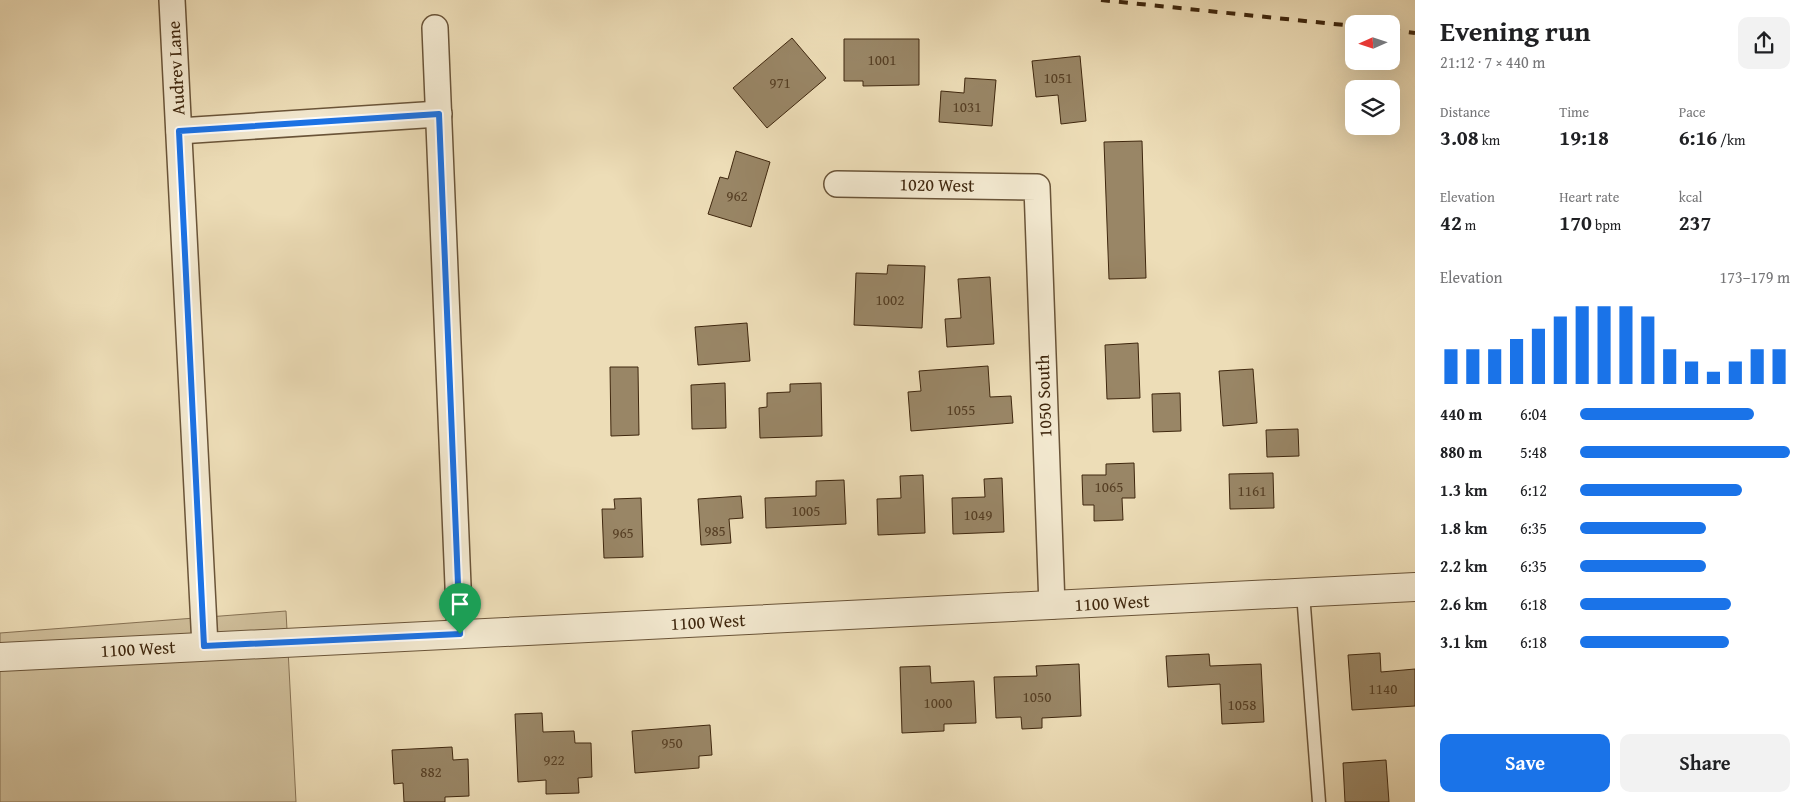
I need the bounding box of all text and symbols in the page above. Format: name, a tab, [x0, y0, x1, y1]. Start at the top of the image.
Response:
text: Evening run	[1440, 10, 1591, 51]
north arrow	[1345, 15, 1400, 70]
map controls	[1345, 15, 1400, 135]
button: share	[1738, 17, 1790, 69]
street label: Audrev Lane	[160, 20, 191, 116]
house number: 1001	[868, 49, 896, 70]
text: 21:12 · 7 × 440 m	[1440, 50, 1545, 74]
house number: 1051	[1044, 67, 1072, 88]
house number: 971	[769, 72, 791, 93]
button: layers	[1345, 80, 1400, 135]
house number: 1031	[953, 96, 981, 117]
text: Distance	[1440, 102, 1490, 122]
text: Time	[1559, 102, 1589, 122]
text: Pace	[1679, 102, 1706, 122]
text: 3.08	[1440, 122, 1479, 153]
text: 19:18	[1559, 122, 1609, 153]
text: 6:16	[1679, 122, 1717, 153]
text: km	[1479, 130, 1500, 150]
text: /km	[1717, 130, 1745, 150]
street label: 1020 West	[899, 170, 975, 199]
house number: 962	[726, 185, 748, 206]
text: Elevation	[1440, 187, 1495, 207]
text: Heart rate	[1559, 187, 1619, 207]
text: kcal	[1679, 187, 1703, 207]
text: 42	[1440, 207, 1462, 238]
text: 170	[1559, 207, 1592, 238]
text: 237	[1679, 207, 1711, 238]
text: m	[1462, 215, 1476, 235]
text: bpm	[1592, 215, 1621, 235]
text: Elevation	[1440, 265, 1503, 289]
text: 173–179 m	[1720, 265, 1790, 289]
house number: 1002	[876, 289, 904, 310]
street label: 1050 South	[1029, 354, 1058, 438]
house number: 1055	[947, 399, 975, 420]
text: 440 m	[1440, 402, 1482, 426]
text: 6:04	[1520, 402, 1547, 426]
text: 880 m	[1440, 440, 1482, 464]
text: 5:48	[1520, 440, 1547, 464]
house number: 1065	[1095, 476, 1123, 497]
text: 1.3 km	[1440, 478, 1487, 502]
text: 6:12	[1520, 478, 1547, 502]
house number: 1161	[1238, 480, 1266, 501]
house number: 1005	[792, 500, 820, 521]
house number: 1049	[964, 504, 992, 525]
text: 1.8 km	[1440, 516, 1487, 540]
text: 6:35	[1520, 516, 1547, 540]
house number: 985	[704, 520, 726, 541]
house number: 965	[612, 522, 634, 543]
text: 2.2 km	[1440, 554, 1487, 578]
text: 6:35	[1520, 554, 1547, 578]
pin	[439, 583, 481, 634]
street label: 1100 West	[1074, 587, 1151, 618]
icon: arrive	[446, 590, 474, 618]
text: 2.6 km	[1440, 592, 1487, 616]
text: 6:18	[1520, 592, 1547, 616]
street label: 1100 West	[670, 606, 747, 637]
text: 3.1 km	[1440, 630, 1487, 654]
text: 6:18	[1520, 630, 1547, 654]
street label: 1100 West	[100, 633, 177, 664]
house number: 1140	[1369, 678, 1397, 699]
house number: 1050	[1023, 686, 1051, 707]
house number: 1000	[924, 692, 952, 713]
house number: 1058	[1228, 694, 1256, 715]
house number: 950	[661, 732, 683, 753]
button: Save	[1440, 734, 1610, 792]
button: Share	[1620, 734, 1790, 792]
house number: 922	[543, 749, 565, 770]
house number: 882	[420, 761, 442, 782]

